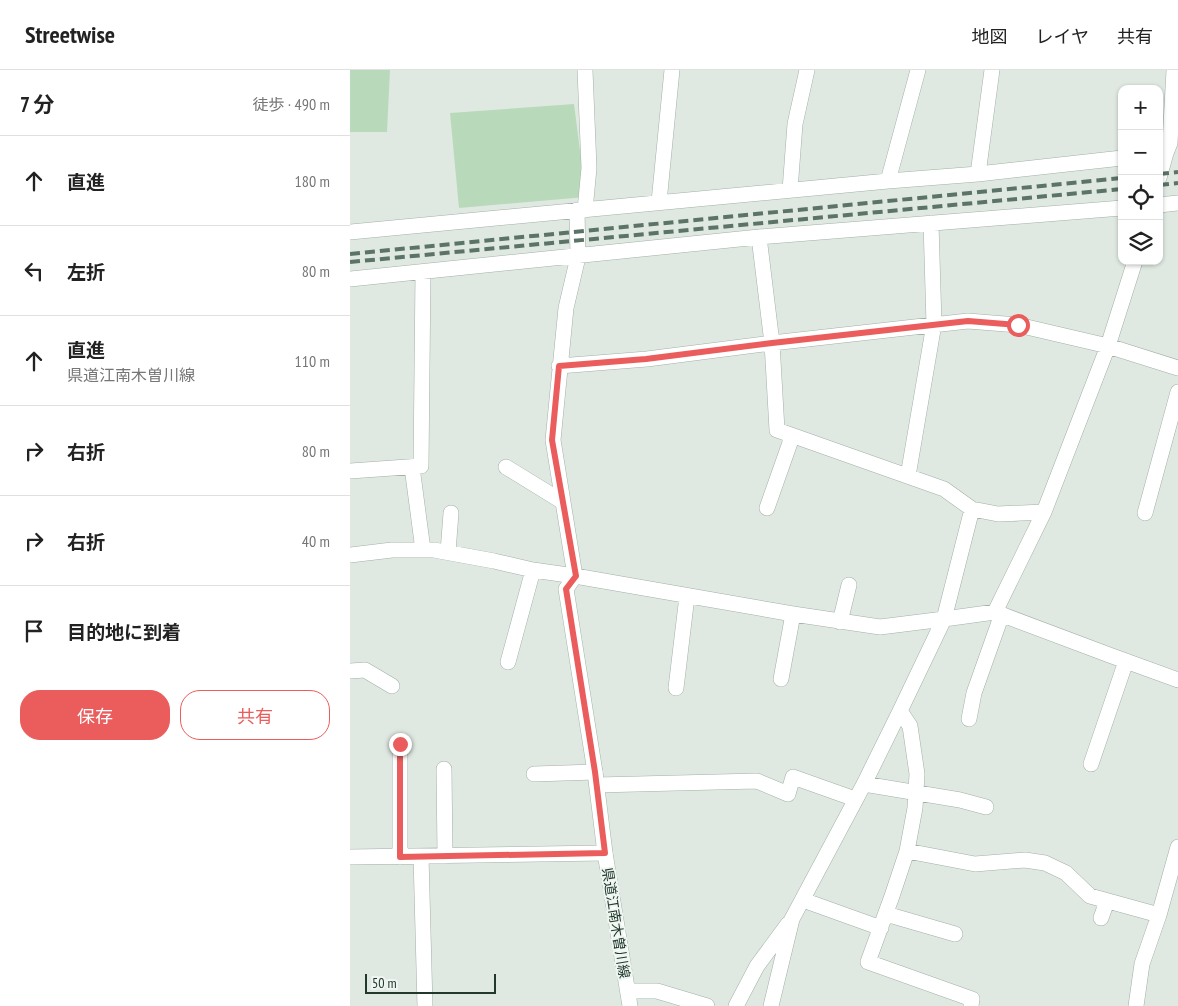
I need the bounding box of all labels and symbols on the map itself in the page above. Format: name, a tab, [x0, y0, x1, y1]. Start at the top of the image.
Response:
route start	[1007, 314, 1030, 337]
route end	[389, 733, 412, 756]
street label: 県道江南木曽川線	[598, 866, 634, 980]
scale bar	[365, 971, 496, 994]

